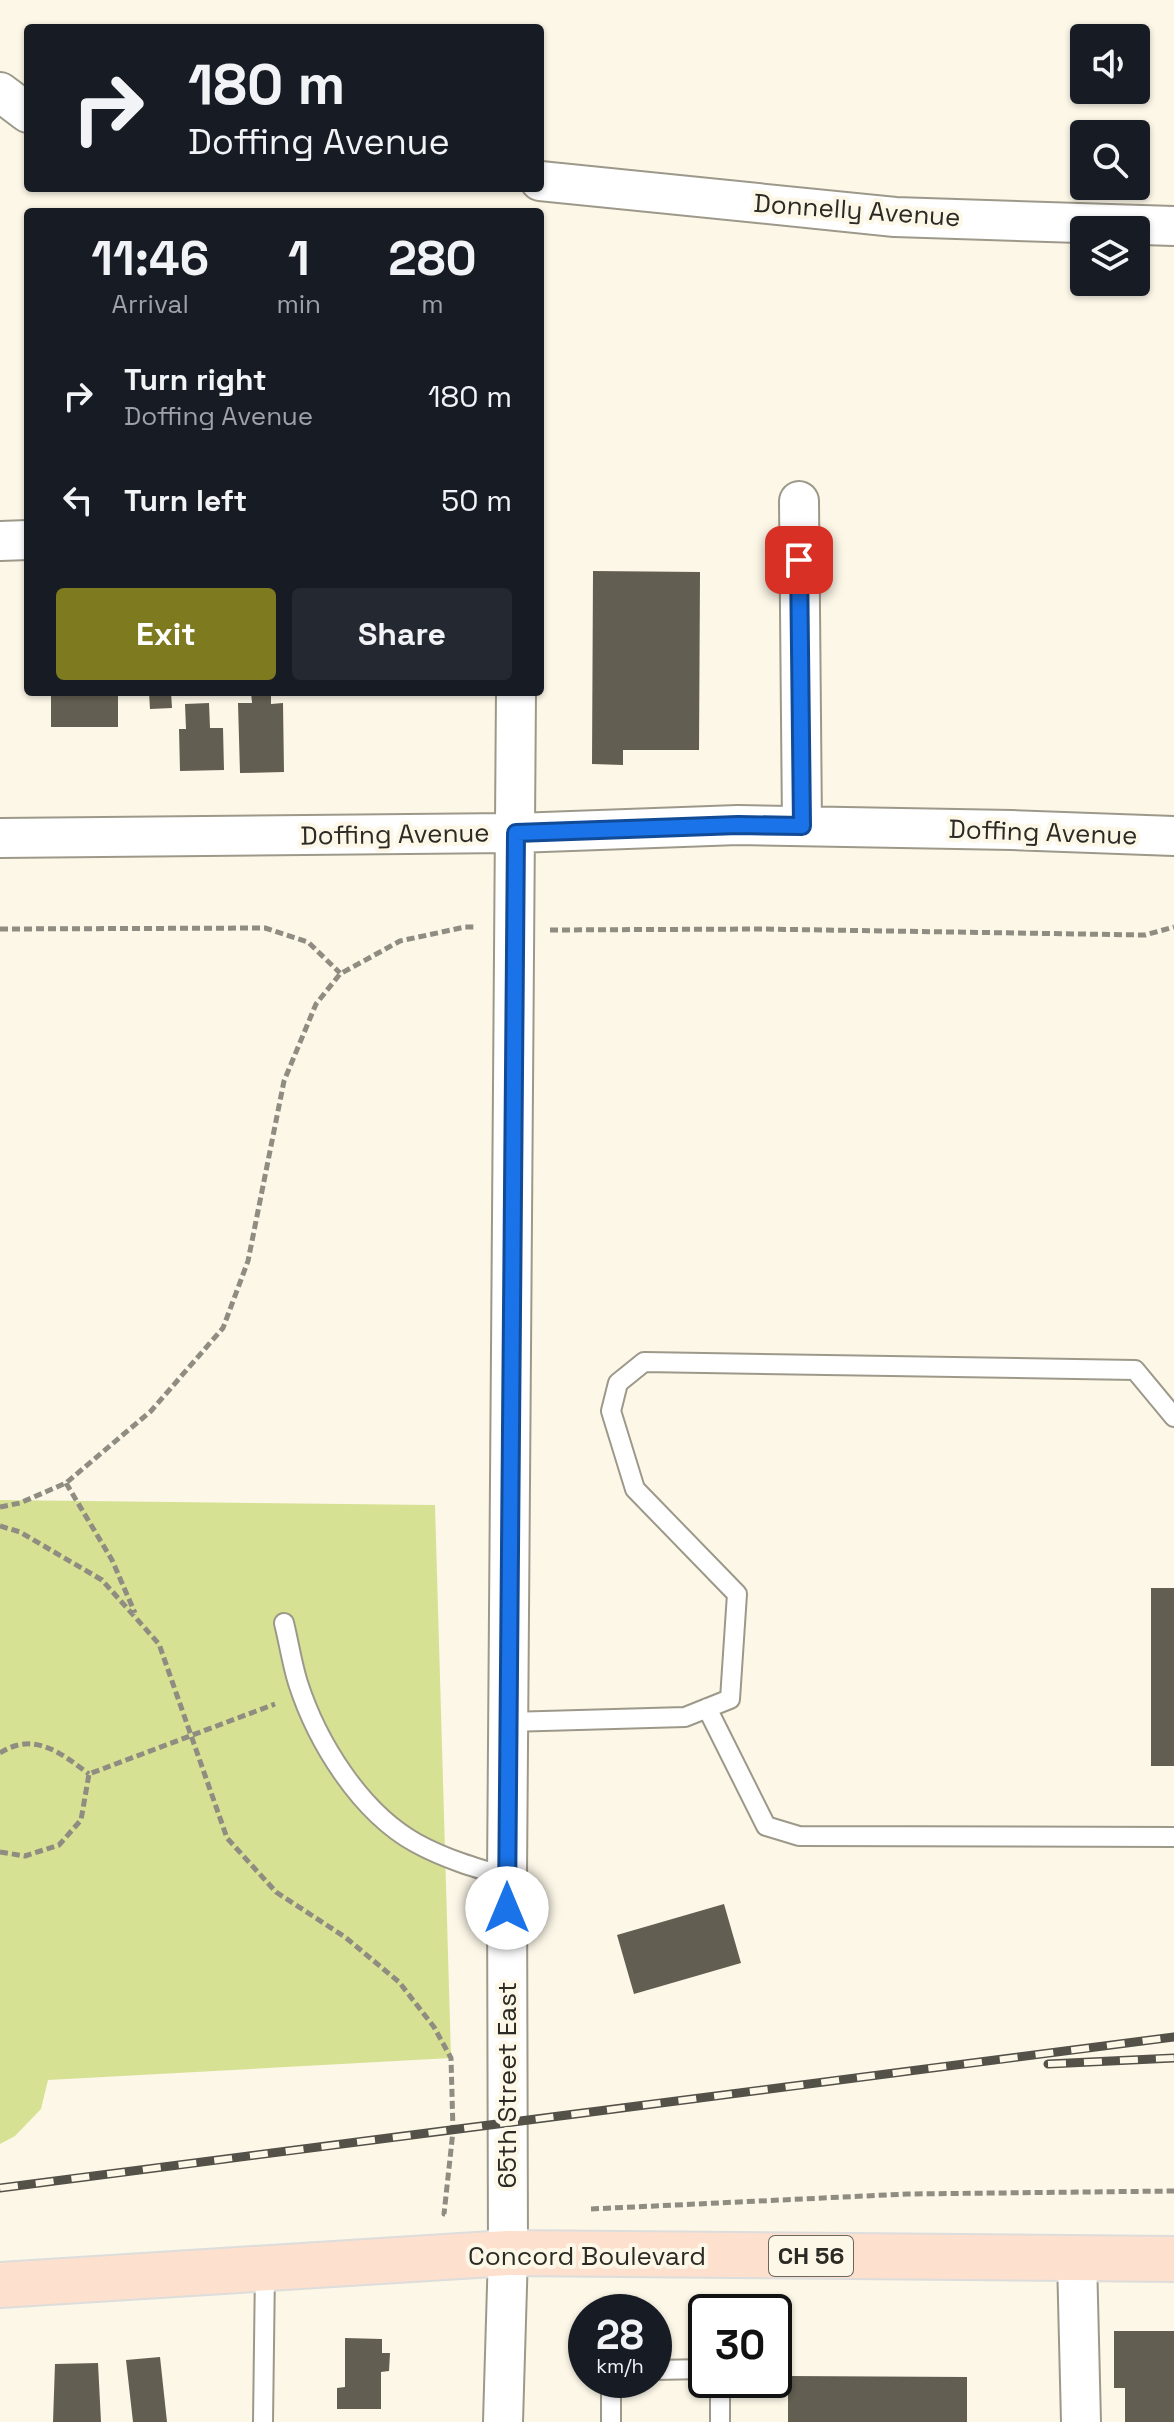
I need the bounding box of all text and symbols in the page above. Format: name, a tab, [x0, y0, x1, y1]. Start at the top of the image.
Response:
map controls	[1070, 24, 1150, 296]
button: sound	[1070, 24, 1150, 104]
text: 180 m	[188, 49, 345, 120]
icon: right	[56, 56, 160, 160]
text: Doffing Avenue	[188, 119, 450, 165]
button: search	[1070, 120, 1150, 200]
street label: Donnelly Avenue	[752, 186, 962, 234]
button: layers	[1070, 216, 1150, 296]
text: 11:46	[91, 228, 209, 289]
text: 1	[288, 228, 310, 289]
text: 280	[388, 228, 477, 289]
text: Arrival	[112, 287, 189, 321]
text: min	[276, 287, 321, 321]
text: m	[421, 287, 444, 321]
text: Turn right	[124, 360, 267, 399]
icon: right	[56, 374, 100, 418]
text: 180 m	[428, 377, 512, 416]
text: Doffing Avenue	[124, 399, 313, 433]
icon: left	[56, 478, 100, 522]
text: Turn left	[124, 481, 247, 520]
text: 50 m	[441, 481, 512, 520]
pin	[765, 526, 833, 594]
icon: arrive	[777, 538, 821, 582]
button: Exit	[56, 588, 276, 680]
button: Share	[292, 588, 512, 680]
street label: Doffing Avenue	[948, 812, 1138, 852]
street label: Doffing Avenue	[300, 815, 490, 853]
position arrow	[465, 1866, 549, 1950]
street label: 65th Street East	[490, 1981, 524, 2189]
road number: CH 56	[769, 2236, 853, 2276]
street label: Concord Boulevard	[468, 2239, 706, 2273]
speed limit sign: 30	[688, 2294, 792, 2398]
text: 28	[596, 2310, 644, 2361]
text: km/h	[596, 2353, 644, 2379]

